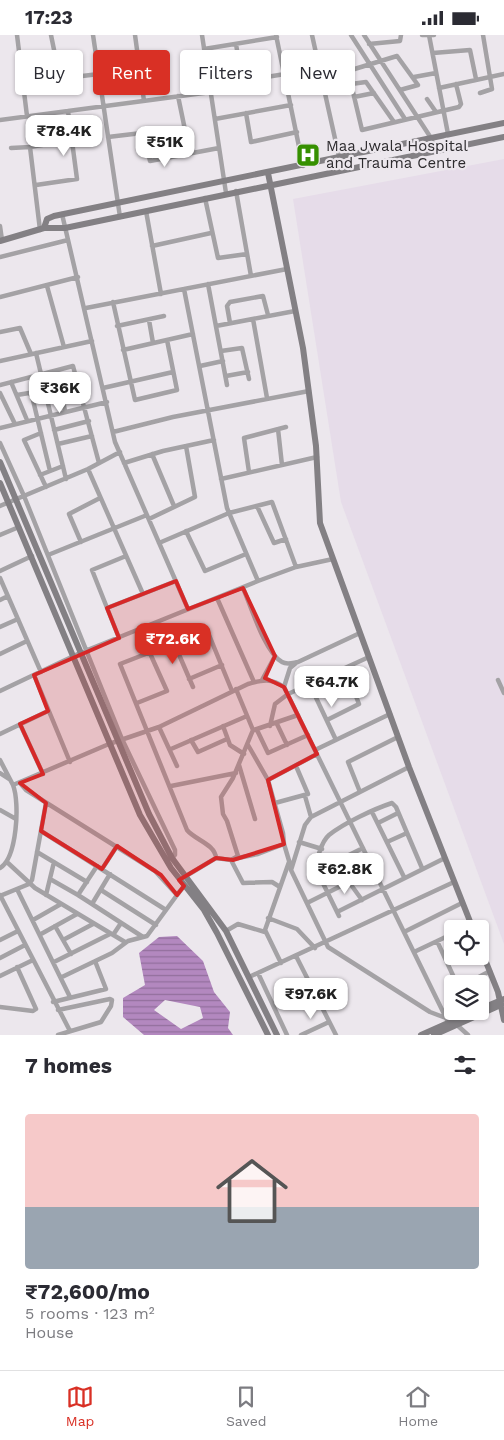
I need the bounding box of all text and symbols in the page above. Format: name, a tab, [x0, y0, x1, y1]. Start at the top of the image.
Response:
text: 17:23	[25, 6, 73, 29]
chip: Buy	[15, 50, 83, 95]
chip: Rent	[93, 50, 170, 95]
chip: Filters	[180, 50, 271, 95]
chip: New	[281, 50, 355, 95]
pin: ₹78.4K	[23, 115, 105, 157]
text: ₹78.4K	[36, 121, 92, 140]
pin: ₹51K	[135, 125, 195, 168]
text: ₹51K	[147, 132, 183, 151]
place label: Maa Jwala Hospital and Trauma Centre	[326, 137, 468, 172]
hospital icon: Maa Jwala Hospital and Trauma Centre	[295, 142, 321, 168]
pin: ₹36K	[30, 371, 90, 414]
text: ₹36K	[40, 378, 80, 397]
pin: ₹72.6K	[132, 623, 214, 665]
text: ₹72.6K	[146, 629, 200, 648]
pin: ₹64.7K	[291, 665, 373, 708]
text: ₹64.7K	[305, 672, 359, 691]
pin: ₹62.8K	[304, 853, 386, 895]
text: ₹62.8K	[318, 859, 372, 878]
map controls	[444, 920, 489, 1020]
button: locate	[444, 920, 489, 965]
button: layers	[444, 975, 489, 1020]
pin: ₹97.6K	[270, 977, 352, 1020]
text: ₹97.6K	[285, 984, 337, 1003]
icon: filters	[451, 1051, 479, 1079]
text: 7 homes	[25, 1053, 112, 1078]
icon: home	[207, 1146, 297, 1236]
text: ₹72,600/mo	[25, 1279, 150, 1304]
text: 5 rooms · 123 m²	[25, 1304, 155, 1323]
text: House	[25, 1323, 74, 1342]
tab: Map	[66, 1383, 94, 1429]
tab: Saved	[226, 1383, 267, 1429]
tab: Home	[398, 1383, 438, 1429]

